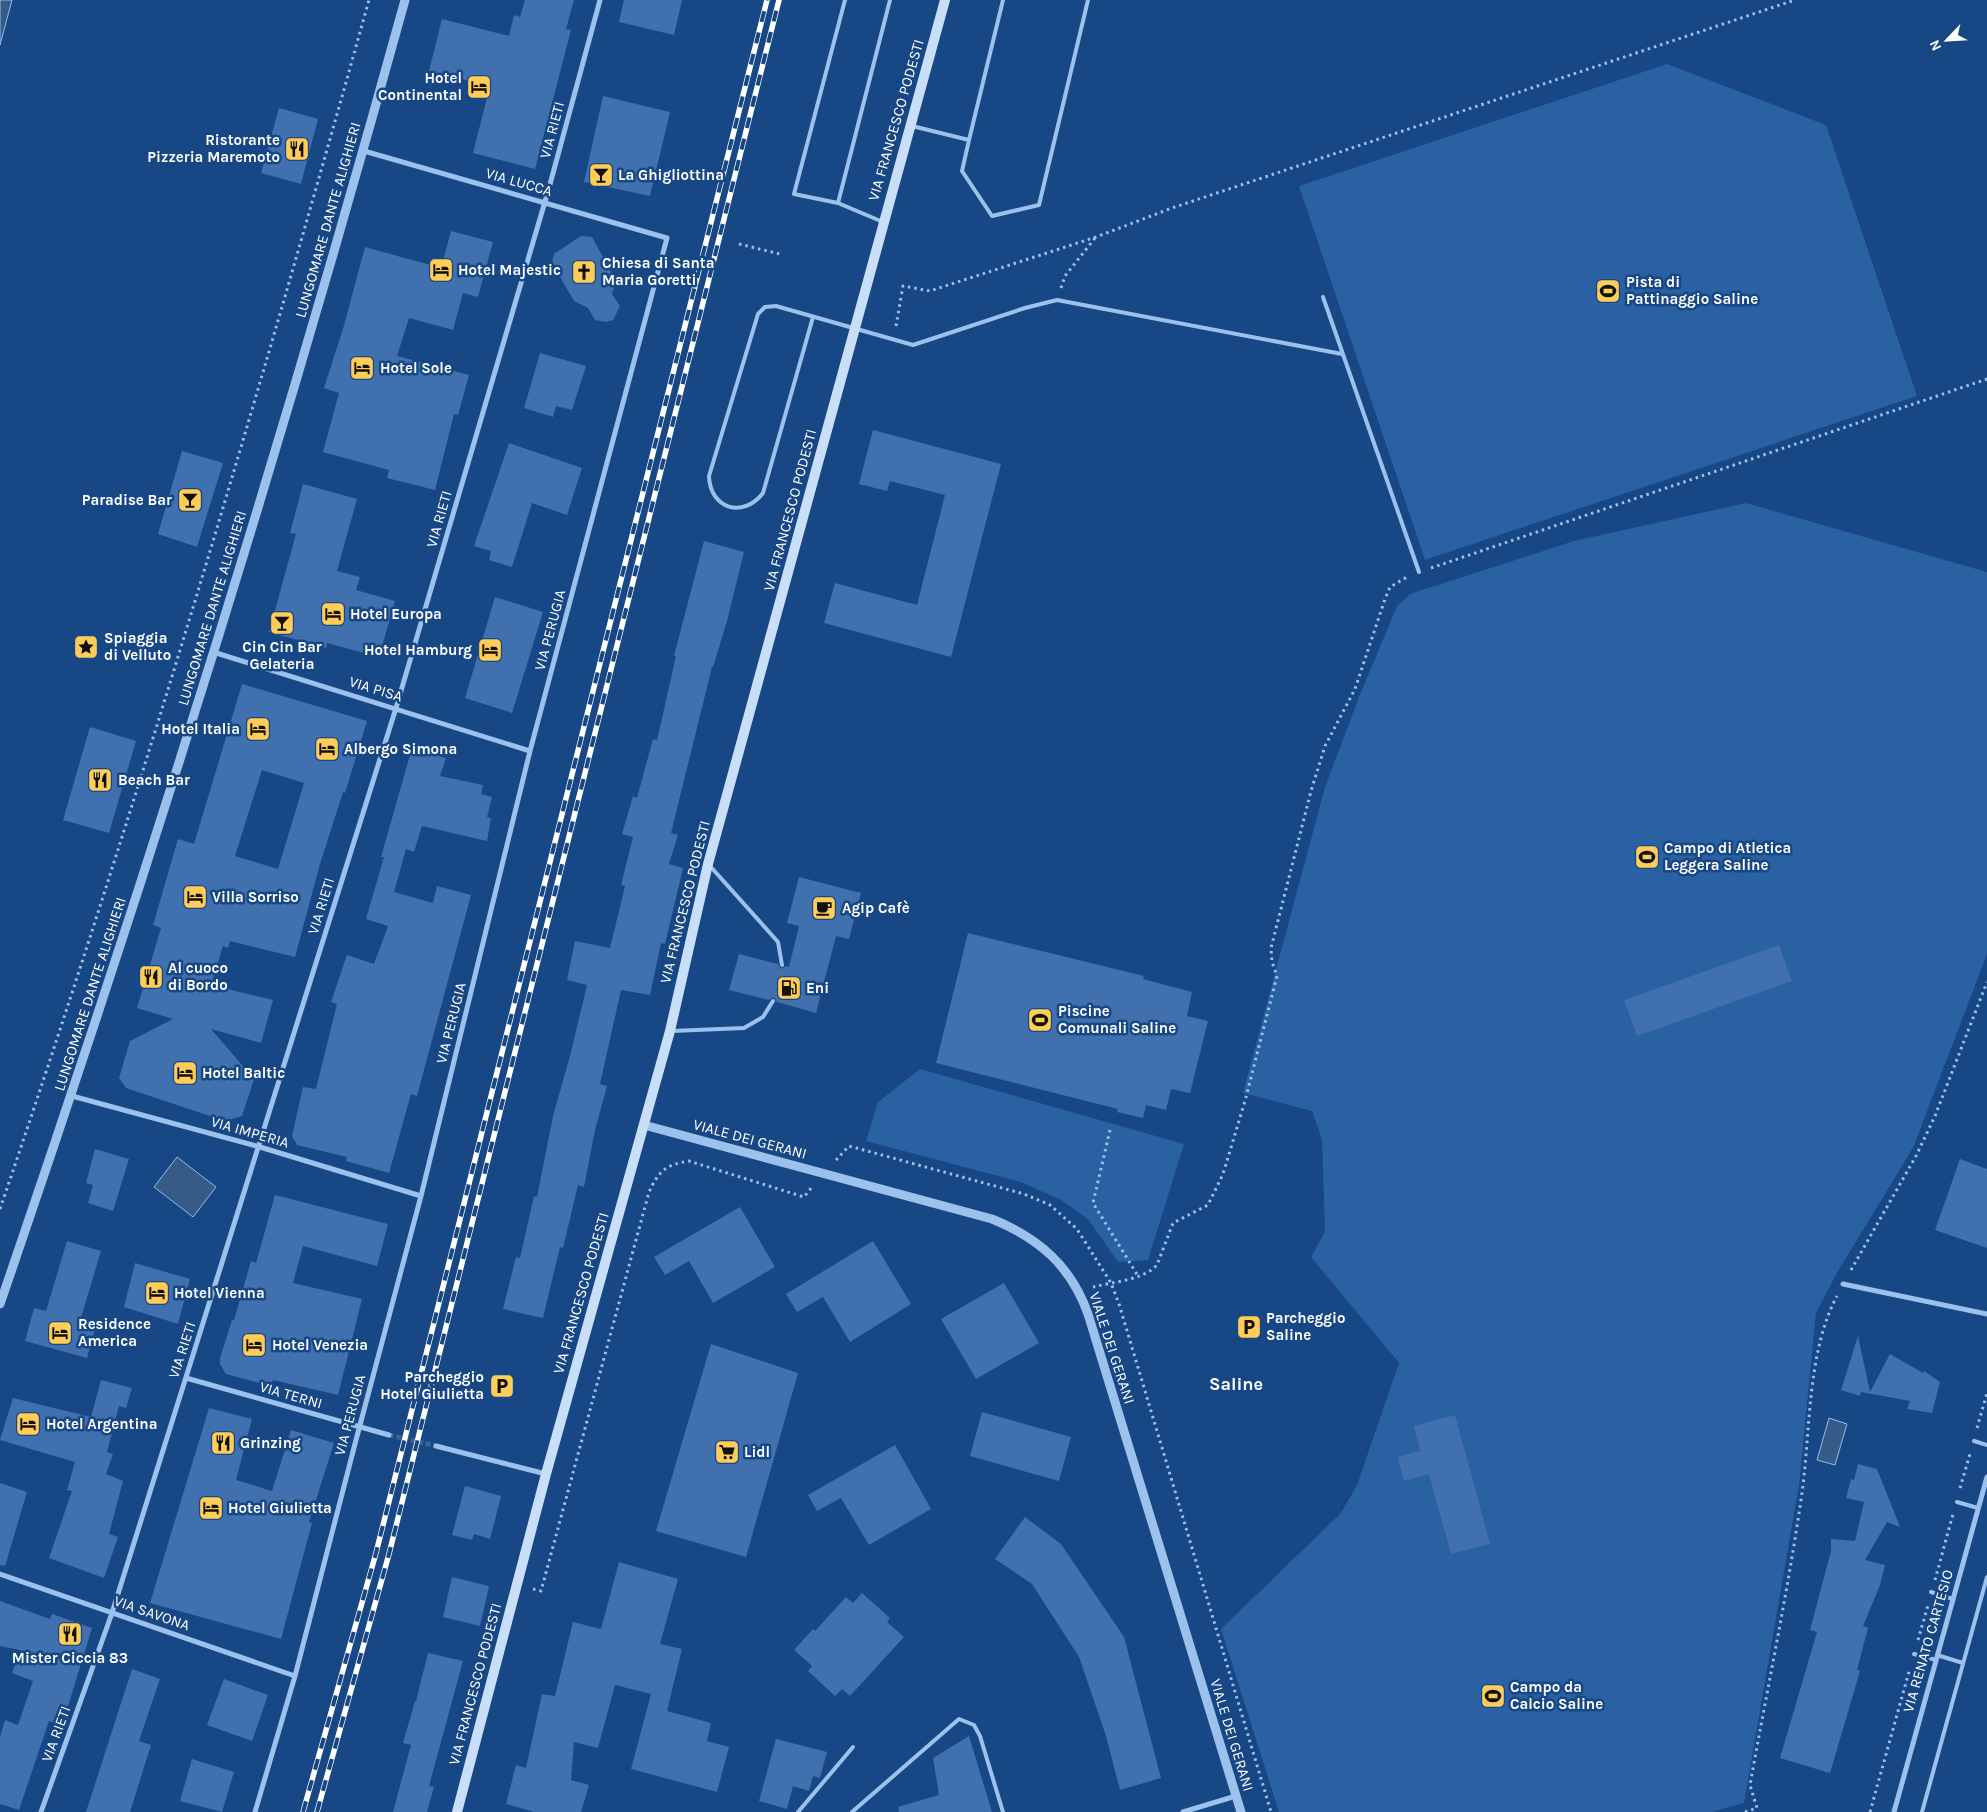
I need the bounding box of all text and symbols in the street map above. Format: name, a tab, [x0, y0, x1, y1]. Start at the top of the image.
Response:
north arrow	[1922, 15, 1972, 65]
street label: VIA FRANCESCO PODESTI	[864, 37, 928, 203]
text: N	[1926, 37, 1945, 53]
place label: Hotel Continental	[378, 69, 462, 104]
hotel icon: Hotel Continental	[466, 74, 492, 100]
street label: VIA RIETI	[536, 99, 568, 161]
street label: LUNGOMARE DANTE ALIGHIERI	[291, 120, 365, 320]
place label: Ristorante Pizzeria Maremoto	[147, 131, 280, 166]
restaurant icon: Ristorante Pizzeria Maremoto	[284, 136, 310, 162]
bar icon: La Ghigliottina	[588, 162, 614, 188]
street label: VIA LUCCA	[484, 164, 555, 200]
place label: La Ghigliottina	[618, 166, 724, 184]
place label: Chiesa di Santa Maria Goretti	[602, 254, 715, 289]
hotel icon: Hotel Majestic	[428, 257, 454, 283]
church icon: Chiesa di Santa Maria Goretti	[571, 259, 597, 285]
place label: Hotel Majestic	[458, 261, 561, 279]
place label: Pista di Pattinaggio Saline	[1626, 273, 1758, 308]
sports icon: Pista di Pattinaggio Saline	[1595, 278, 1621, 304]
hotel icon: Hotel Sole	[349, 355, 375, 381]
place label: Hotel Sole	[380, 359, 452, 377]
street label: VIA FRANCESCO PODESTI	[760, 427, 820, 593]
bar icon: Paradise Bar	[177, 487, 203, 513]
street label: VIA RIETI	[422, 488, 456, 550]
place label: Paradise Bar	[82, 491, 172, 509]
street label: LUNGOMARE DANTE ALIGHIERI	[174, 508, 250, 708]
street label: VIA PERUGIA	[531, 587, 570, 672]
hotel icon: Hotel Europa	[320, 601, 346, 627]
place label: Hotel Europa	[350, 605, 442, 623]
bar icon: Cin Cin Bar Gelateria	[269, 610, 295, 636]
place label: Spiaggia di Velluto	[104, 629, 171, 664]
place icon: Spiaggia di Velluto	[73, 634, 99, 660]
hotel icon: Hotel Hamburg	[477, 637, 503, 663]
place label: Cin Cin Bar Gelateria	[242, 638, 322, 673]
place label: Hotel Hamburg	[364, 641, 472, 659]
street label: VIA PISA	[347, 672, 405, 706]
hotel icon: Hotel Italia	[245, 716, 271, 742]
place label: Hotel Italia	[161, 720, 240, 738]
hotel icon: Albergo Simona	[314, 736, 340, 762]
place label: Albergo Simona	[344, 740, 457, 758]
restaurant icon: Beach Bar	[87, 767, 113, 793]
place label: Beach Bar	[118, 771, 190, 789]
street label: VIA FRANCESCO PODESTI	[656, 819, 714, 985]
place label: Campo di Atletica Leggera Saline	[1664, 839, 1791, 874]
sports icon: Campo di Atletica Leggera Saline	[1634, 844, 1660, 870]
street label: VIA RIETI	[304, 875, 338, 937]
hotel icon: Villa Sorriso	[182, 884, 208, 910]
place label: Villa Sorriso	[212, 888, 299, 906]
street label: LUNGOMARE DANTE ALIGHIERI	[50, 895, 130, 1093]
cafe icon: Agip Cafè	[811, 895, 837, 921]
place label: Agip Cafè	[842, 899, 910, 917]
place label: Al cuoco di Bordo	[168, 959, 228, 994]
restaurant icon: Al cuoco di Bordo	[138, 964, 164, 990]
fuel station icon: Eni	[776, 975, 802, 1001]
place label: Eni	[806, 979, 829, 997]
street label: VIA PERUGIA	[432, 980, 470, 1065]
place label: Piscine Comunali Saline	[1058, 1002, 1176, 1037]
sports icon: Piscine Comunali Saline	[1027, 1007, 1053, 1033]
hotel icon: Hotel Baltic	[172, 1060, 198, 1086]
place label: Hotel Baltic	[202, 1064, 285, 1082]
street label: VIA IMPERIA	[209, 1112, 292, 1152]
street label: VIALE DEI GERANI	[691, 1115, 809, 1163]
street label: VIA FRANCESCO PODESTI	[549, 1210, 613, 1376]
hotel icon: Hotel Vienna	[144, 1280, 170, 1306]
place label: Hotel Vienna	[174, 1284, 265, 1302]
street label: VIALE DEI GERANI	[1085, 1290, 1139, 1406]
place label: Parcheggio Saline	[1266, 1309, 1345, 1344]
parking icon: Parcheggio Saline	[1236, 1314, 1262, 1340]
place label: Residence America	[78, 1315, 151, 1350]
street label: VIA RIETI	[164, 1319, 200, 1381]
hotel icon: Residence America	[47, 1320, 73, 1346]
hotel icon: Hotel Venezia	[241, 1332, 267, 1358]
place label: Hotel Venezia	[272, 1336, 368, 1354]
place label: Parcheggio Hotel Giulietta	[380, 1368, 484, 1403]
street label: VIA PERUGIA	[331, 1372, 370, 1457]
parking icon: Parcheggio Hotel Giulietta	[489, 1373, 515, 1399]
district label: Saline	[1209, 1373, 1263, 1395]
street label: VIA TERNI	[258, 1377, 324, 1413]
hotel icon: Hotel Argentina	[15, 1411, 41, 1437]
place label: Hotel Argentina	[46, 1415, 157, 1433]
restaurant icon: Grinzing	[210, 1430, 236, 1456]
place label: Grinzing	[240, 1434, 301, 1452]
supermarket icon: Lidl	[714, 1439, 740, 1465]
place label: Lidl	[744, 1443, 770, 1461]
hotel icon: Hotel Giulietta	[198, 1495, 224, 1521]
place label: Hotel Giulietta	[228, 1499, 332, 1517]
street label: VIA RENATO CARTESIO	[1899, 1568, 1957, 1714]
street label: VIA SAVONA	[112, 1592, 193, 1634]
street label: VIA FRANCESCO PODESTI	[445, 1601, 505, 1767]
restaurant icon: Mister Ciccia 83	[57, 1621, 83, 1647]
place label: Mister Ciccia 83	[12, 1649, 128, 1667]
street label: VIALE DEI GERANI	[1206, 1677, 1258, 1793]
place label: Campo da Calcio Saline	[1510, 1678, 1603, 1713]
sports icon: Campo da Calcio Saline	[1480, 1683, 1506, 1709]
street label: VIA RIETI	[38, 1704, 74, 1764]

